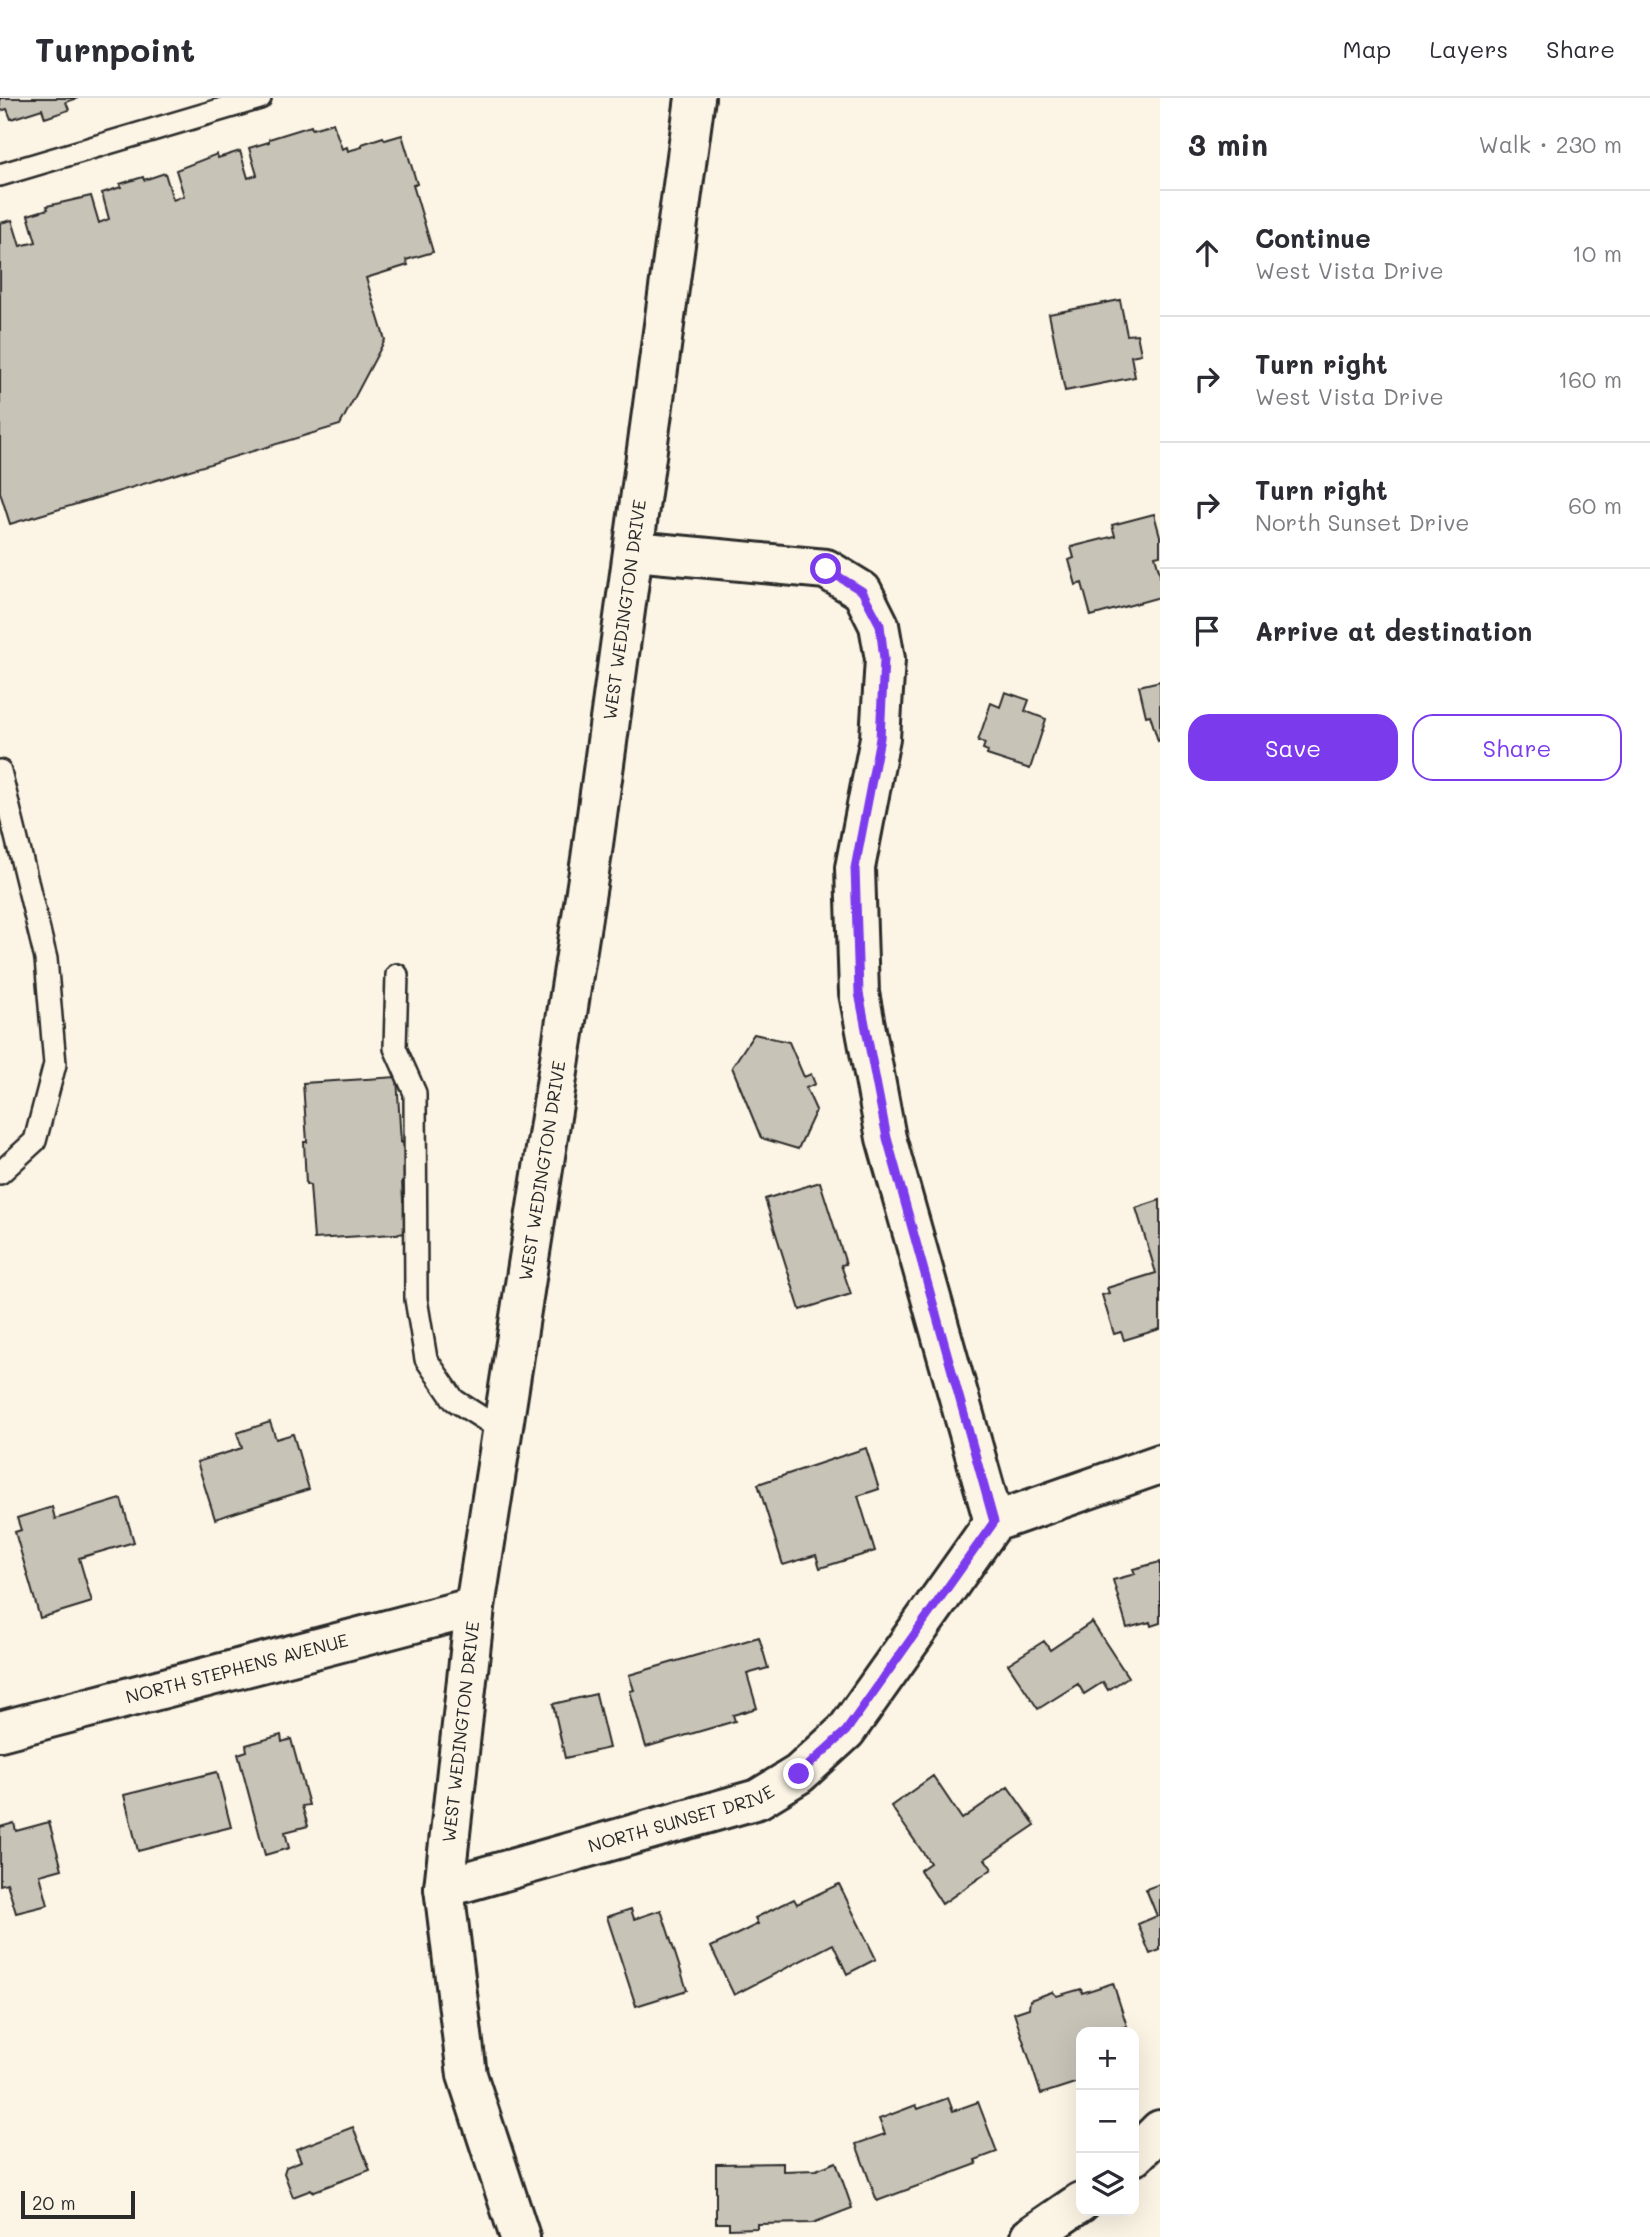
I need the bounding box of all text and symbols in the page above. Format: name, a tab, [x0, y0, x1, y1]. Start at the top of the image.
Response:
text: Turnpoint	[35, 27, 195, 70]
text: Map	[1343, 33, 1391, 64]
text: Layers	[1429, 33, 1508, 64]
text: Share	[1546, 33, 1615, 64]
text: 3 min	[1188, 124, 1268, 164]
text: Walk · 230 m	[1479, 129, 1622, 159]
text: Continue	[1255, 221, 1371, 255]
icon: ahead	[1188, 234, 1226, 272]
text: 10 m	[1572, 238, 1622, 268]
text: West Vista Drive	[1255, 255, 1444, 285]
text: Turn right	[1255, 347, 1388, 381]
icon: right	[1188, 360, 1226, 398]
text: 160 m	[1558, 364, 1622, 394]
text: West Vista Drive	[1255, 381, 1444, 411]
text: Turn right	[1255, 473, 1388, 507]
icon: right	[1188, 486, 1226, 524]
text: 60 m	[1568, 490, 1622, 520]
street label: WEST WEDINGTON DRIVE	[597, 498, 651, 721]
text: North Sunset Drive	[1255, 507, 1470, 537]
route start	[810, 553, 841, 584]
icon: arrive	[1188, 612, 1226, 650]
text: Arrive at destination	[1255, 614, 1532, 648]
button: Save	[1188, 714, 1398, 781]
button: Share	[1412, 714, 1622, 781]
street label: WEST WEDINGTON DRIVE	[513, 1059, 571, 1282]
street label: WEST WEDINGTON DRIVE	[436, 1620, 484, 1843]
street label: NORTH STEPHENS AVENUE	[123, 1628, 351, 1709]
route end	[783, 1758, 814, 1789]
street label: NORTH SUNSET DRIVE	[585, 1779, 778, 1858]
map controls	[1076, 2027, 1139, 2216]
button: +	[1076, 2027, 1139, 2090]
button: −	[1076, 2090, 1139, 2153]
button: layers	[1076, 2153, 1139, 2216]
scale bar	[21, 2188, 135, 2220]
text: 20 m	[32, 2190, 76, 2215]

